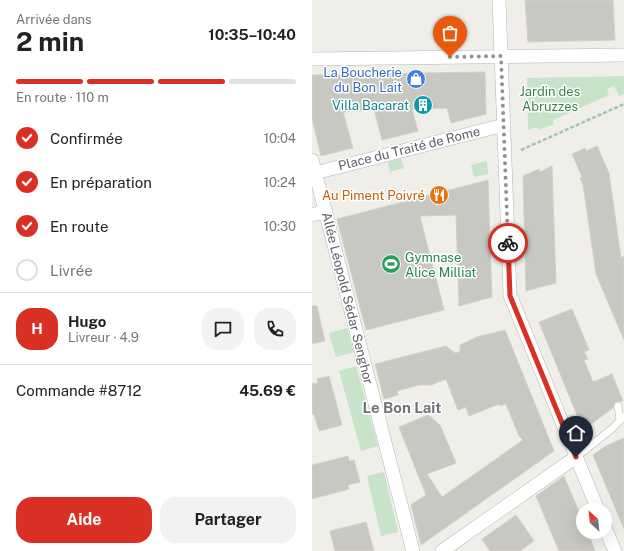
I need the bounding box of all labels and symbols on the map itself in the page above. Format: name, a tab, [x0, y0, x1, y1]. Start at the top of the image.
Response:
pin	[433, 16, 467, 57]
place label: La Boucherie du Bon Lait	[323, 65, 402, 95]
shop icon: La Boucherie du Bon Lait	[405, 68, 427, 90]
park label: Jardin des Abruzzes	[520, 84, 580, 114]
building icon: Villa Bacarat	[412, 94, 434, 116]
place label: Villa Bacarat	[332, 98, 409, 113]
street label: Place du Traité de Rome	[337, 124, 482, 173]
restaurant icon: Au Piment Poivré	[428, 184, 450, 206]
place label: Au Piment Poivré	[322, 188, 425, 203]
street label: Allée Léopold Sédar Senghor	[319, 211, 376, 386]
courier	[488, 223, 528, 263]
place label: Gymnase Alice Milliat	[405, 250, 476, 280]
sports icon: Gymnase Alice Milliat	[380, 253, 402, 275]
district label: Le Bon Lait	[362, 399, 442, 416]
pin	[559, 416, 593, 457]
north arrow	[576, 503, 612, 539]

